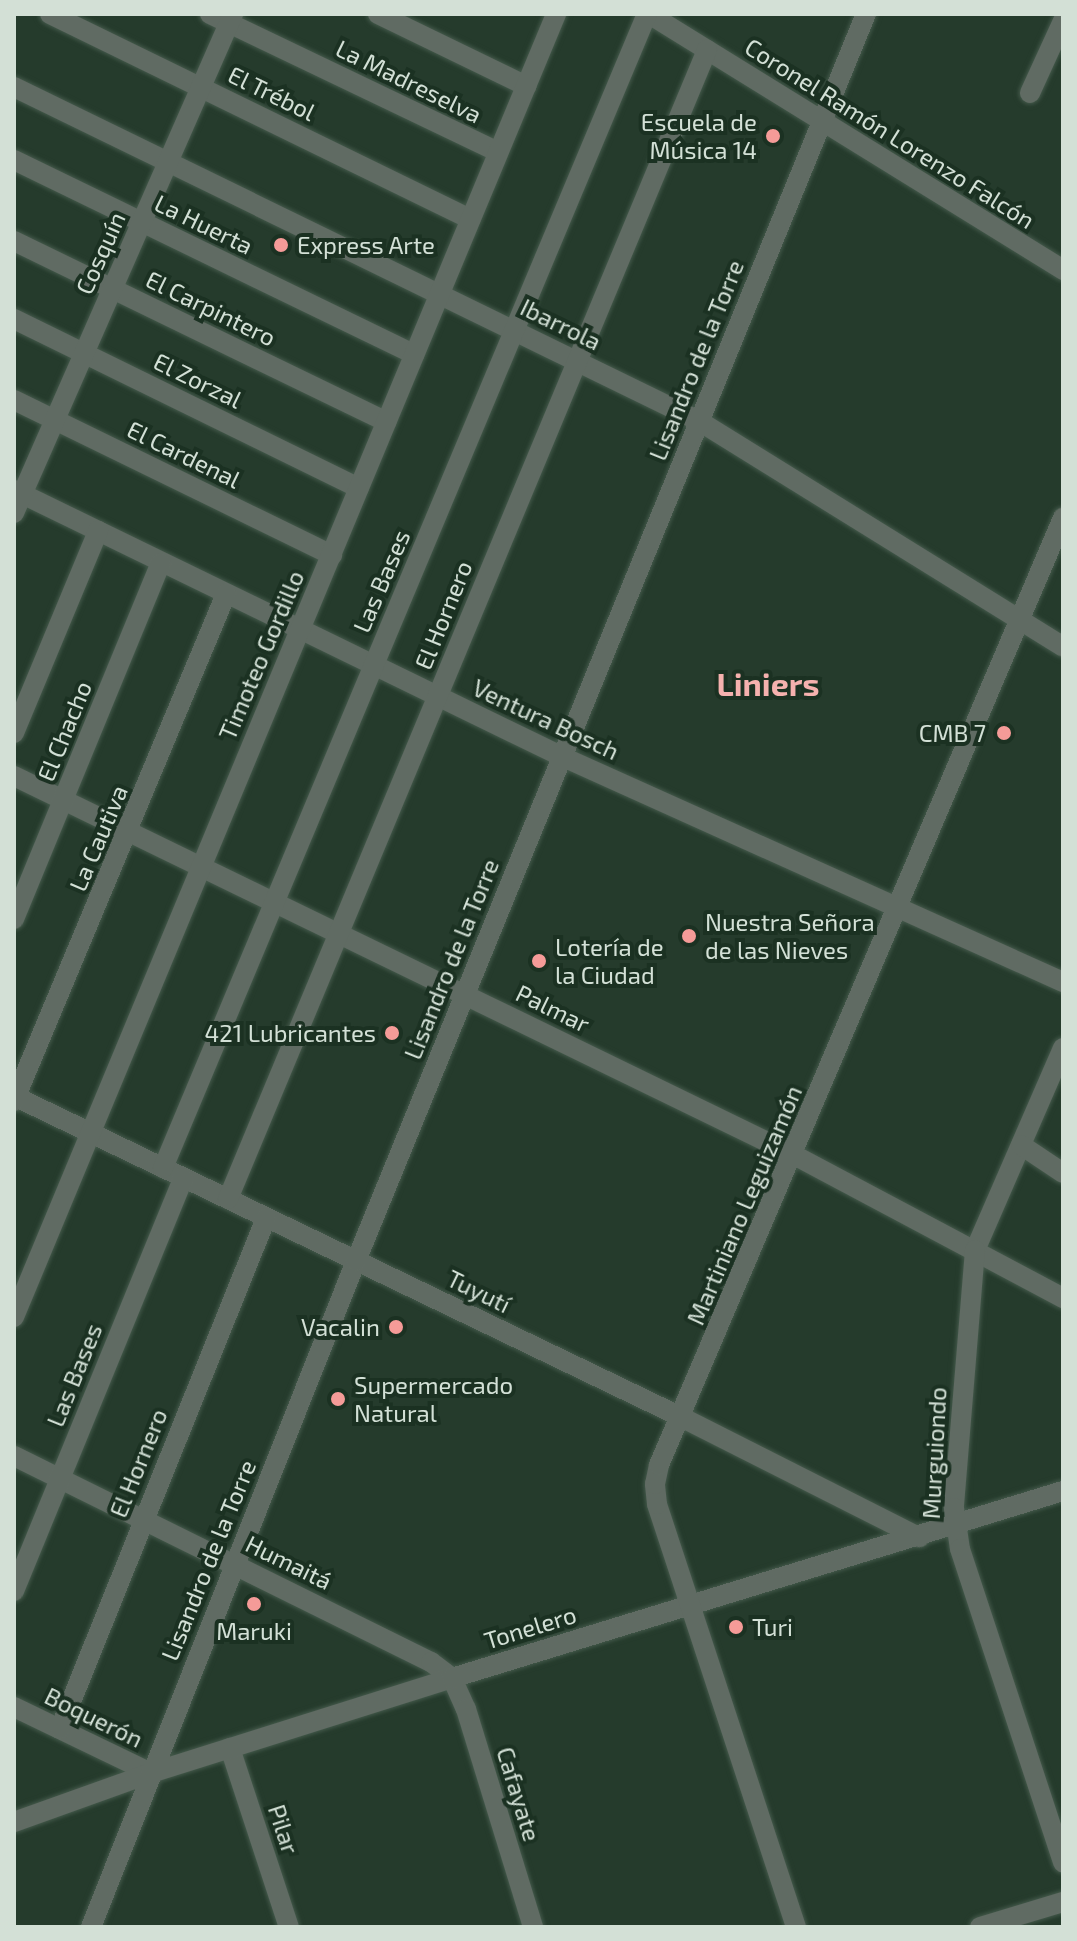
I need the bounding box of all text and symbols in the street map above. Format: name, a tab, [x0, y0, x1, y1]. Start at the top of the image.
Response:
street label: Coronel Ramón Lorenzo Falcón	[740, 32, 1040, 234]
street label: La Madreselva	[331, 33, 487, 129]
street label: El Trébol	[223, 59, 321, 127]
place label: Escuela de Música 14	[641, 108, 757, 164]
marker: Escuela de Música 14	[764, 127, 782, 145]
street label: La Huerta	[150, 188, 258, 260]
street label: Cosquín	[69, 208, 131, 298]
place label: Express Arte	[297, 231, 436, 259]
marker: Express Arte	[272, 236, 290, 254]
street label: Lisandro de la Torre	[643, 255, 749, 465]
street label: El Carpintero	[141, 264, 281, 352]
street label: Ibarrola	[516, 292, 606, 356]
street label: El Zorzal	[149, 346, 247, 414]
street label: El Cardenal	[122, 414, 246, 494]
street label: Las Bases	[347, 525, 415, 637]
street label: El Hornero	[408, 556, 478, 674]
street label: Timoteo Gordillo	[212, 566, 310, 744]
district label: Liniers	[717, 664, 819, 702]
street label: Ventura Bosch	[468, 673, 624, 765]
street label: El Chacho	[31, 676, 97, 786]
place label: CMB 7	[919, 719, 986, 747]
marker: CMB 7	[993, 722, 1015, 744]
street label: La Cautiva	[63, 781, 133, 895]
street label: Lisandro de la Torre	[398, 854, 504, 1064]
place label: Nuestra Señora de las Nieves	[705, 908, 875, 964]
marker: Nuestra Señora de las Nieves	[680, 927, 698, 945]
place label: Lotería de la Ciudad	[555, 933, 664, 989]
marker: Lotería de la Ciudad	[530, 952, 548, 970]
street label: Palmar	[512, 978, 594, 1038]
place label: 421 Lubricantes	[204, 1019, 376, 1047]
marker: 421 Lubricantes	[383, 1024, 401, 1042]
street label: Martiniano Leguizamón	[681, 1081, 807, 1329]
street label: Tuyutí	[443, 1263, 515, 1319]
place label: Vacalin	[301, 1313, 380, 1341]
marker: Vacalin	[387, 1318, 405, 1336]
street label: Las Bases	[40, 1319, 108, 1431]
place label: Supermercado Natural	[354, 1371, 513, 1427]
street label: Murguiondo	[916, 1386, 952, 1520]
marker: Supermercado Natural	[329, 1390, 347, 1408]
street label: El Hornero	[103, 1404, 173, 1522]
street label: Lisandro de la Torre	[155, 1455, 261, 1665]
street label: Humaitá	[241, 1529, 337, 1595]
marker: Maruki	[245, 1595, 263, 1613]
street label: Tonelero	[481, 1599, 579, 1655]
place label: Turi	[752, 1613, 793, 1641]
place label: Maruki	[216, 1617, 292, 1645]
marker: Turi	[727, 1618, 745, 1636]
street label: Boquerón	[40, 1681, 148, 1753]
street label: Cafayate	[491, 1743, 547, 1845]
street label: Pilar	[263, 1801, 305, 1857]

